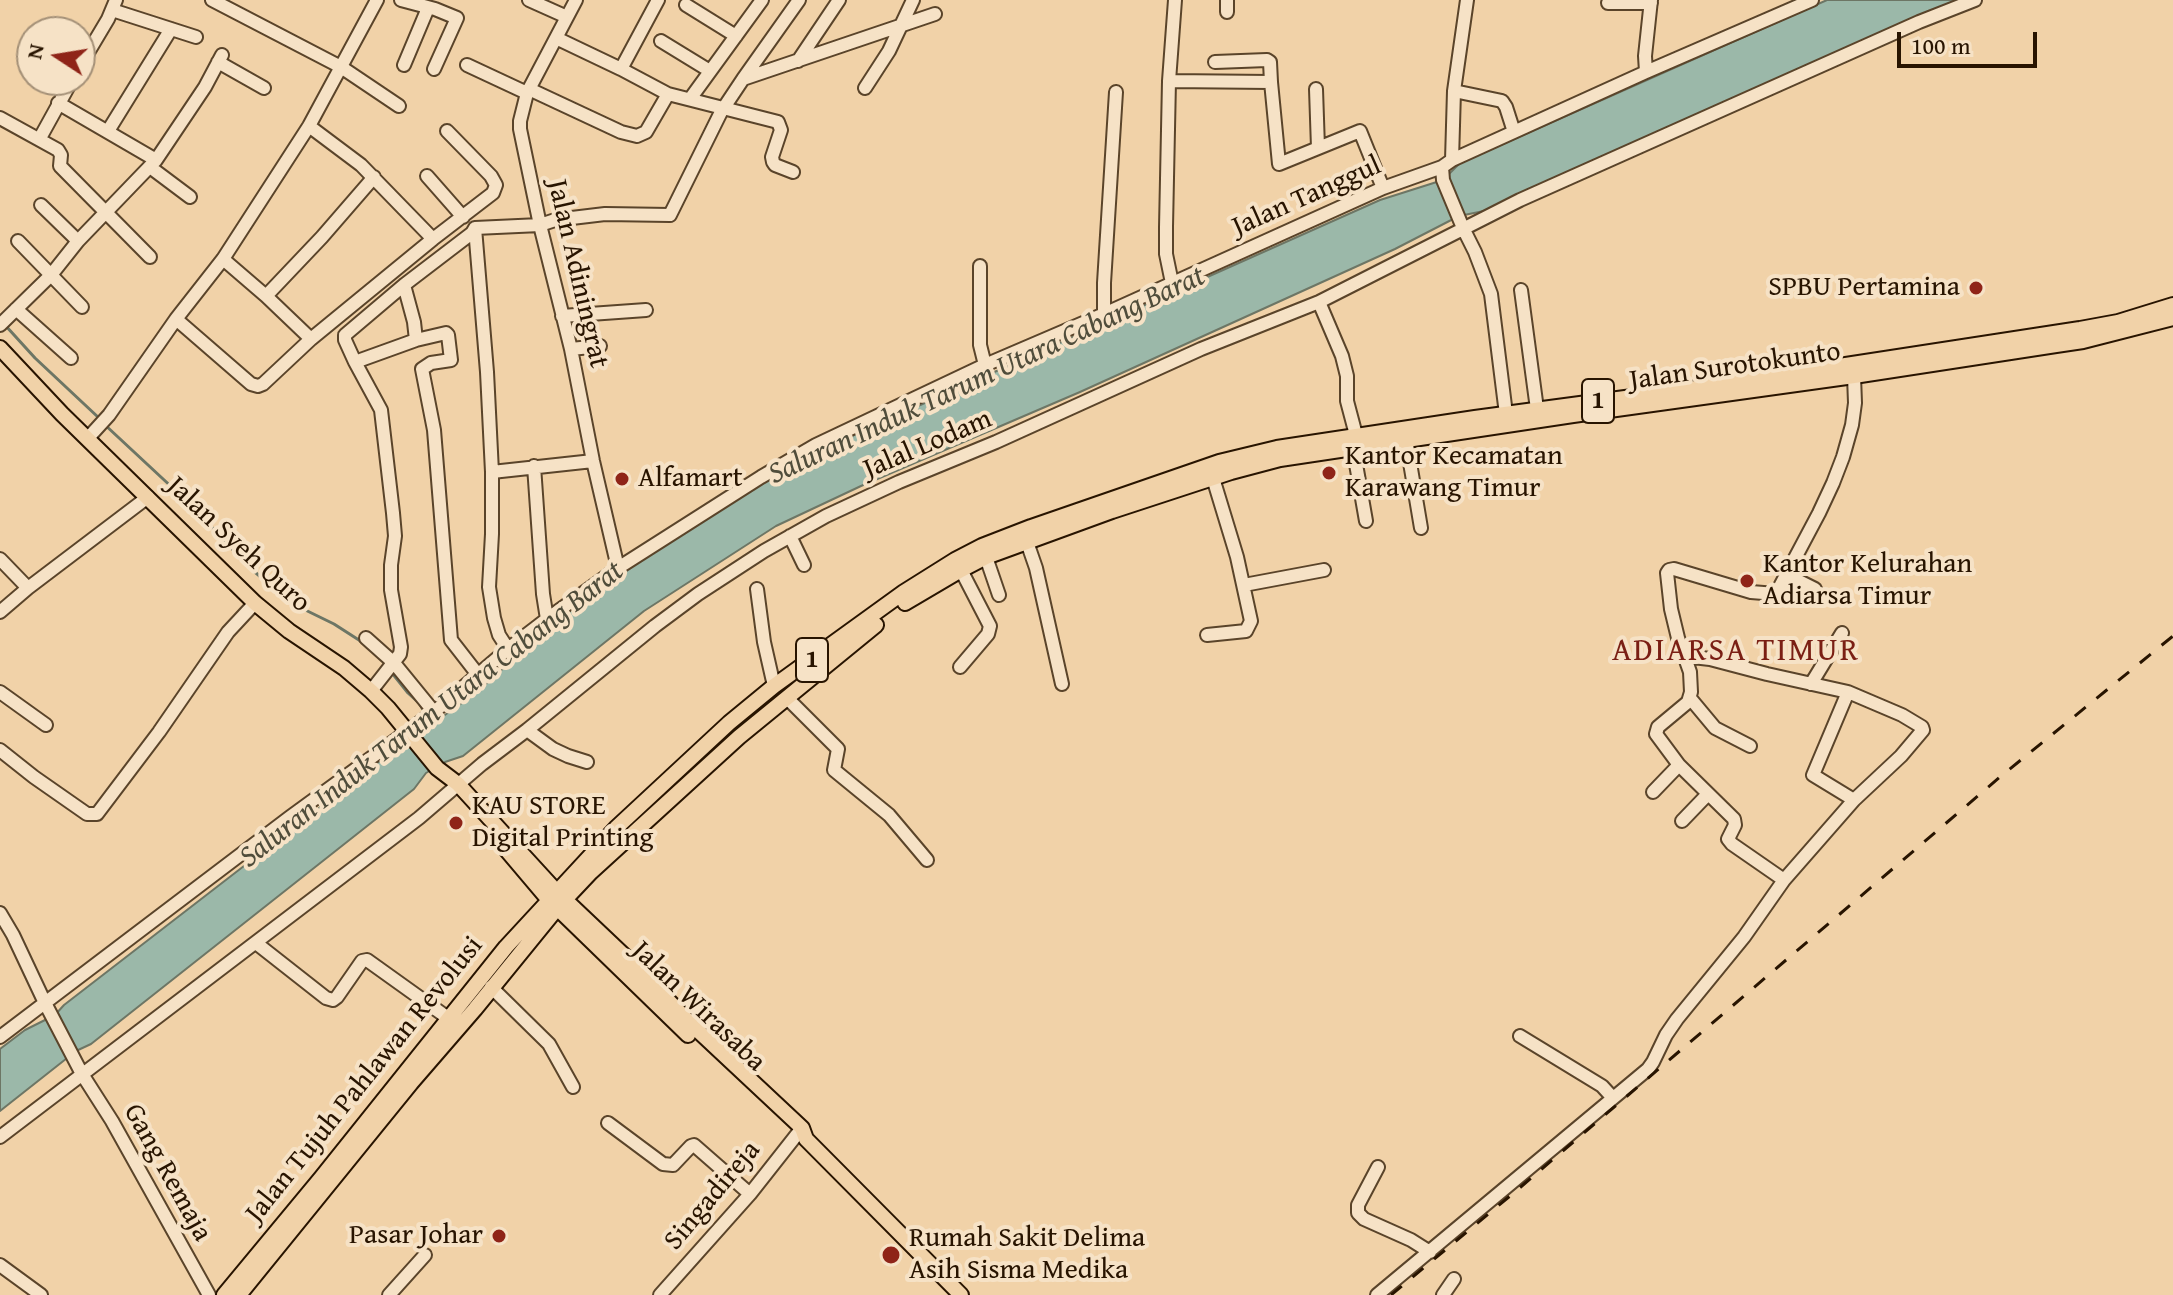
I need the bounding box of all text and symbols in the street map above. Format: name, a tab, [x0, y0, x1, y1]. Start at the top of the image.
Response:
north arrow	[16, 16, 96, 96]
scale bar	[1901, 16, 2041, 66]
text: 100 m	[1911, 28, 1971, 63]
text: N	[17, 41, 52, 62]
street label: Jalan Tanggul	[1227, 149, 1387, 245]
street label: Jalan Adiningrat	[539, 176, 615, 372]
water label: Saluran Induk Tarum Utara Cabang Barat	[763, 259, 1211, 493]
place label: SPBU Pertamina	[1768, 271, 1960, 305]
marker: SPBU Pertamina	[1967, 279, 1985, 297]
street label: Jalan Surotokunto	[1627, 336, 1843, 398]
road number: 1	[1582, 379, 1614, 423]
street label: Jalal Lodam	[859, 403, 997, 487]
place label: Kantor Kecamatan Karawang Timur	[1345, 440, 1563, 506]
place label: Alfamart	[638, 462, 743, 496]
marker: Kantor Kecamatan Karawang Timur	[1320, 464, 1338, 482]
street label: Jalan Syeh Quro	[159, 470, 317, 620]
marker: Alfamart	[613, 470, 631, 488]
place label: Kantor Kelurahan Adiarsa Timur	[1763, 548, 1972, 614]
water label: Saluran Induk Tarum Utara Cabang Barat	[233, 554, 631, 876]
marker: Kantor Kelurahan Adiarsa Timur	[1738, 572, 1756, 590]
district label: ADIARSA TIMUR	[1612, 633, 1860, 671]
road number: 1	[796, 638, 828, 682]
place label: KAU STORE Digital Printing	[472, 790, 653, 856]
marker: KAU STORE Digital Printing	[447, 814, 465, 832]
street label: Jalan Tujuh Pahlawan Revolusi	[239, 930, 491, 1230]
street label: Jalan Wirasaba	[624, 935, 772, 1079]
street label: Gang Remaja	[116, 1099, 218, 1247]
street label: Singadireja	[658, 1135, 768, 1257]
place label: Pasar Johar	[349, 1219, 483, 1253]
place label: Rumah Sakit Delima Asih Sisma Medika	[909, 1222, 1145, 1288]
marker: Pasar Johar	[490, 1227, 508, 1245]
marker: Rumah Sakit Delima Asih Sisma Medika	[880, 1244, 902, 1266]

